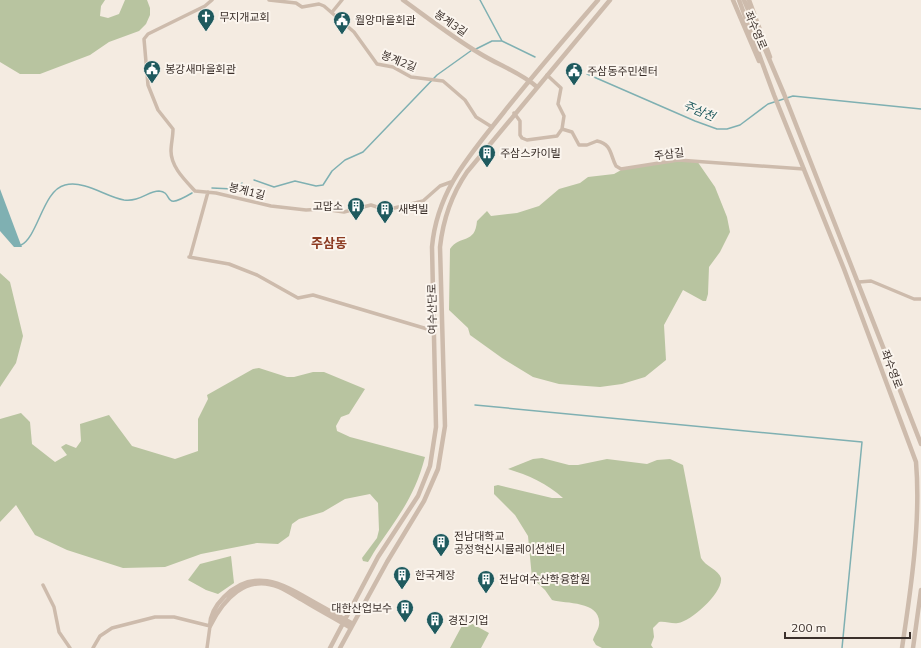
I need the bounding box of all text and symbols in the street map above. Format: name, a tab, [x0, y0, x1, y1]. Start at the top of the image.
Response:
church icon: 무지개교회	[196, 7, 216, 32]
street label: 봉계3길	[432, 7, 470, 39]
street label: 좌수영로	[742, 9, 770, 51]
place label: 무지개교회	[219, 10, 270, 24]
public building icon: 월앙마을회관	[332, 10, 352, 35]
place label: 월앙마을회관	[355, 13, 416, 27]
street label: 봉계2길	[379, 48, 419, 74]
public building icon: 봉강새마을회관	[142, 59, 162, 84]
public building icon: 주삼동주민센터	[564, 61, 584, 86]
place label: 봉강새마을회관	[165, 62, 236, 76]
place label: 주삼동주민센터	[587, 64, 658, 78]
water label: 주삼천	[681, 97, 719, 125]
building icon: 주삼스카이빌	[477, 143, 497, 168]
street label: 주삼길	[653, 145, 685, 163]
place label: 주삼스카이빌	[500, 146, 561, 160]
street label: 봉계1길	[227, 180, 267, 202]
building icon: 고맙소	[346, 196, 366, 221]
place label: 고맙소	[313, 199, 343, 213]
building icon: 새벽빌	[375, 199, 395, 224]
place label: 새벽빌	[398, 202, 428, 216]
district label: 주삼동	[311, 235, 347, 251]
street label: 여수산단로	[425, 284, 439, 334]
street label: 좌수영로	[878, 348, 906, 390]
place label: 전남대학교 공정혁신시뮬레이션센터	[454, 529, 565, 556]
building icon: 전남대학교 공정혁신시뮬레이션센터	[431, 532, 451, 557]
building icon: 한국계장	[392, 565, 412, 590]
place label: 한국계장	[415, 568, 455, 582]
building icon: 전남여수산학융합원	[476, 569, 496, 594]
place label: 전남여수산학융합원	[499, 572, 590, 586]
building icon: 대한산업보수	[395, 598, 415, 623]
place label: 대한산업보수	[331, 601, 392, 615]
building icon: 경진기업	[425, 610, 445, 635]
place label: 경진기업	[448, 613, 488, 627]
scale bar	[785, 614, 910, 640]
text: 200 m	[791, 620, 826, 635]

